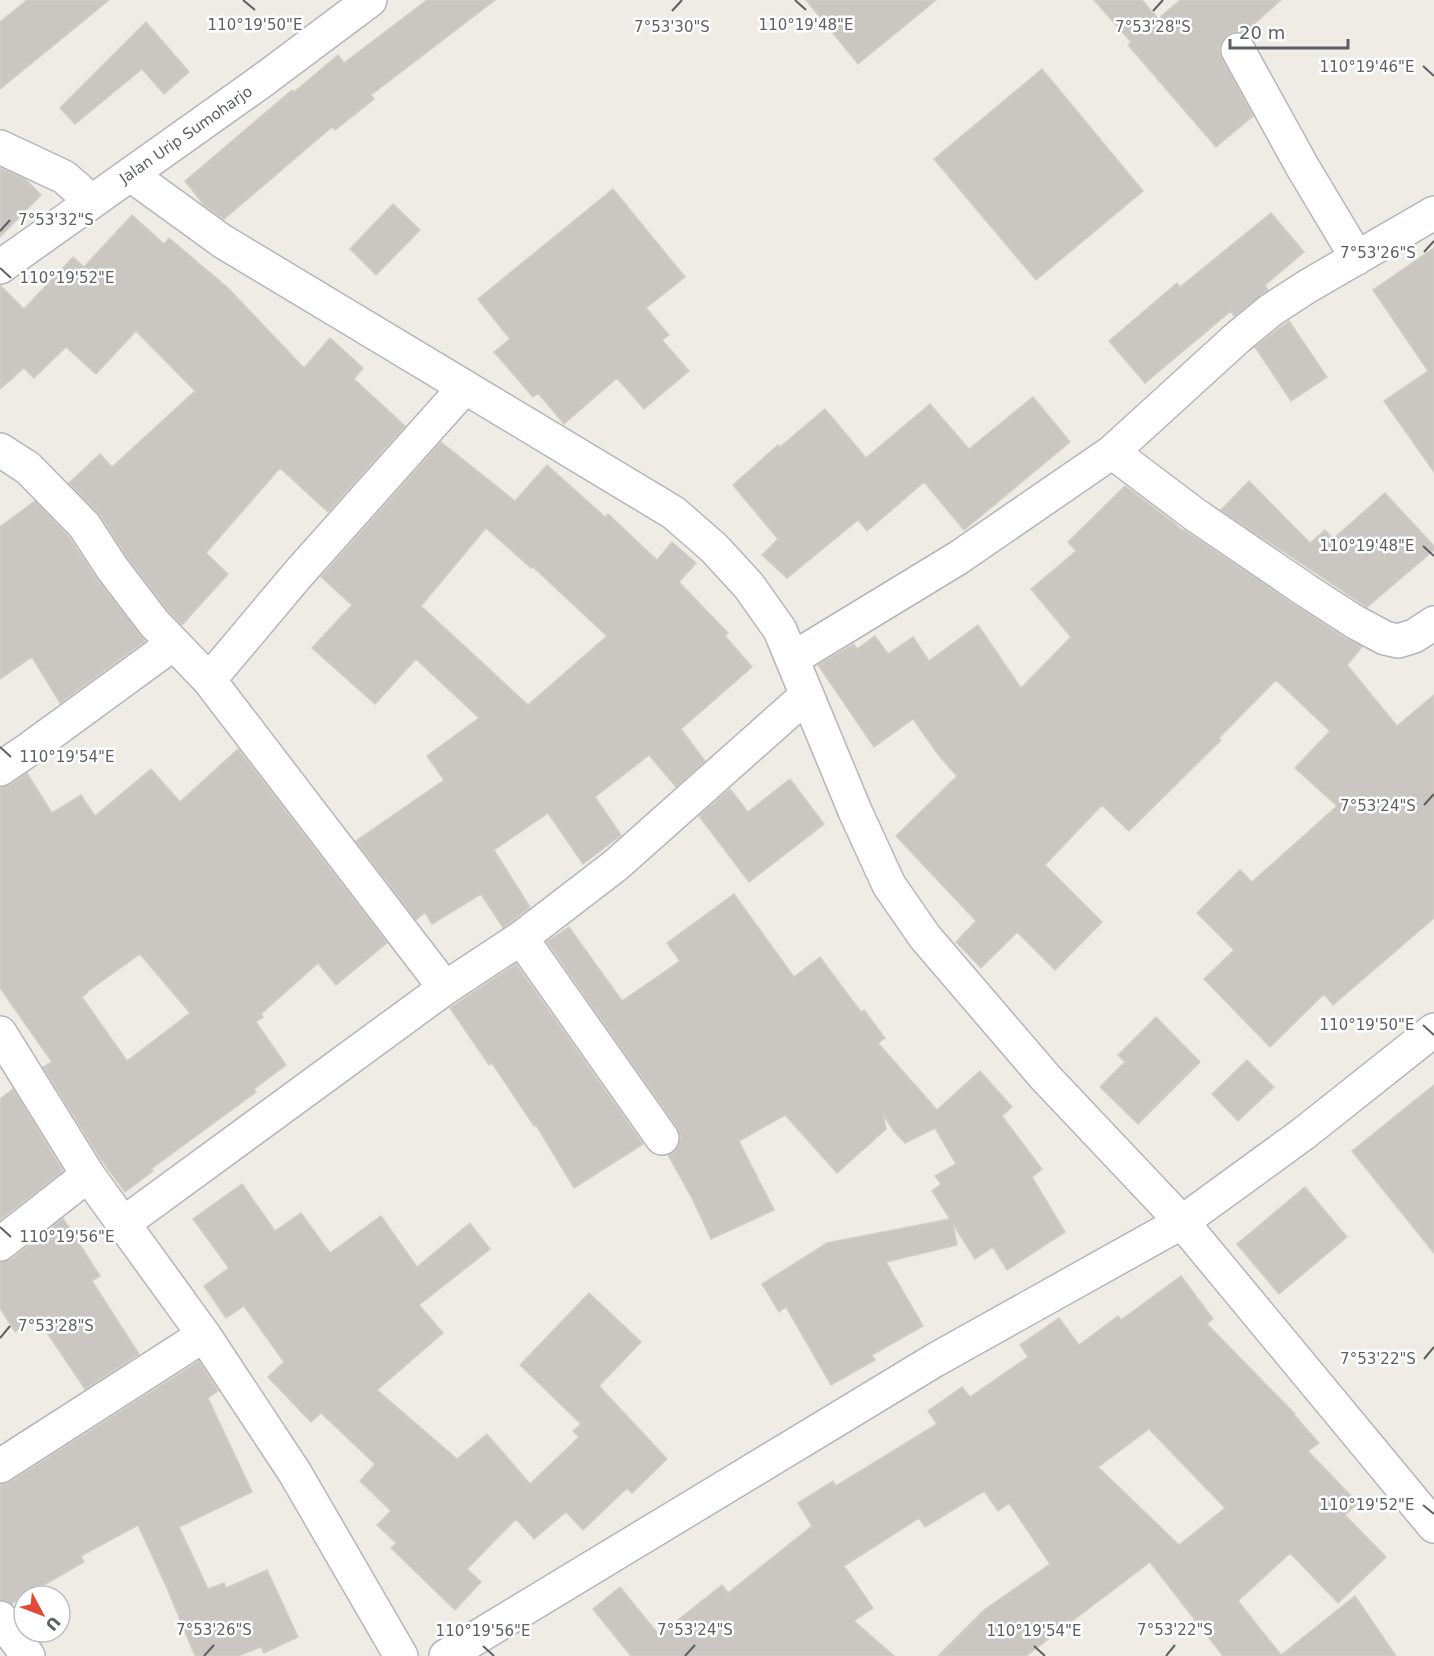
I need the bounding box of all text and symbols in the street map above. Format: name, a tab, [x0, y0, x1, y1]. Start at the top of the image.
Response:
scale bar	[1230, 12, 1348, 50]
text: 110°19'50"E	[208, 16, 302, 34]
text: 110°19'48"E	[759, 16, 853, 34]
text: 7°53'30"S	[634, 18, 710, 36]
text: 7°53'28"S	[1115, 18, 1191, 36]
text: 20 m	[1239, 22, 1285, 43]
text: 110°19'46"E	[1320, 58, 1414, 76]
street label: Jalan Urip Sumoharjo	[115, 82, 256, 188]
text: 7°53'32"S	[18, 211, 94, 229]
text: 7°53'26"S	[1340, 244, 1416, 262]
text: 110°19'52"E	[20, 269, 114, 287]
text: 110°19'48"E	[1320, 537, 1414, 555]
text: 110°19'54"E	[20, 748, 114, 766]
text: 7°53'24"S	[1340, 797, 1416, 815]
text: 110°19'50"E	[1320, 1016, 1414, 1034]
text: 110°19'56"E	[20, 1228, 114, 1246]
text: 7°53'28"S	[18, 1317, 94, 1335]
text: 7°53'22"S	[1340, 1350, 1416, 1368]
text: 110°19'52"E	[1320, 1496, 1414, 1514]
north arrow	[12, 1584, 72, 1644]
text: U	[42, 1612, 64, 1635]
text: 7°53'26"S	[176, 1621, 252, 1639]
text: 7°53'24"S	[657, 1621, 733, 1639]
text: 7°53'22"S	[1137, 1621, 1213, 1639]
text: 110°19'56"E	[436, 1622, 530, 1640]
text: 110°19'54"E	[987, 1622, 1081, 1640]

